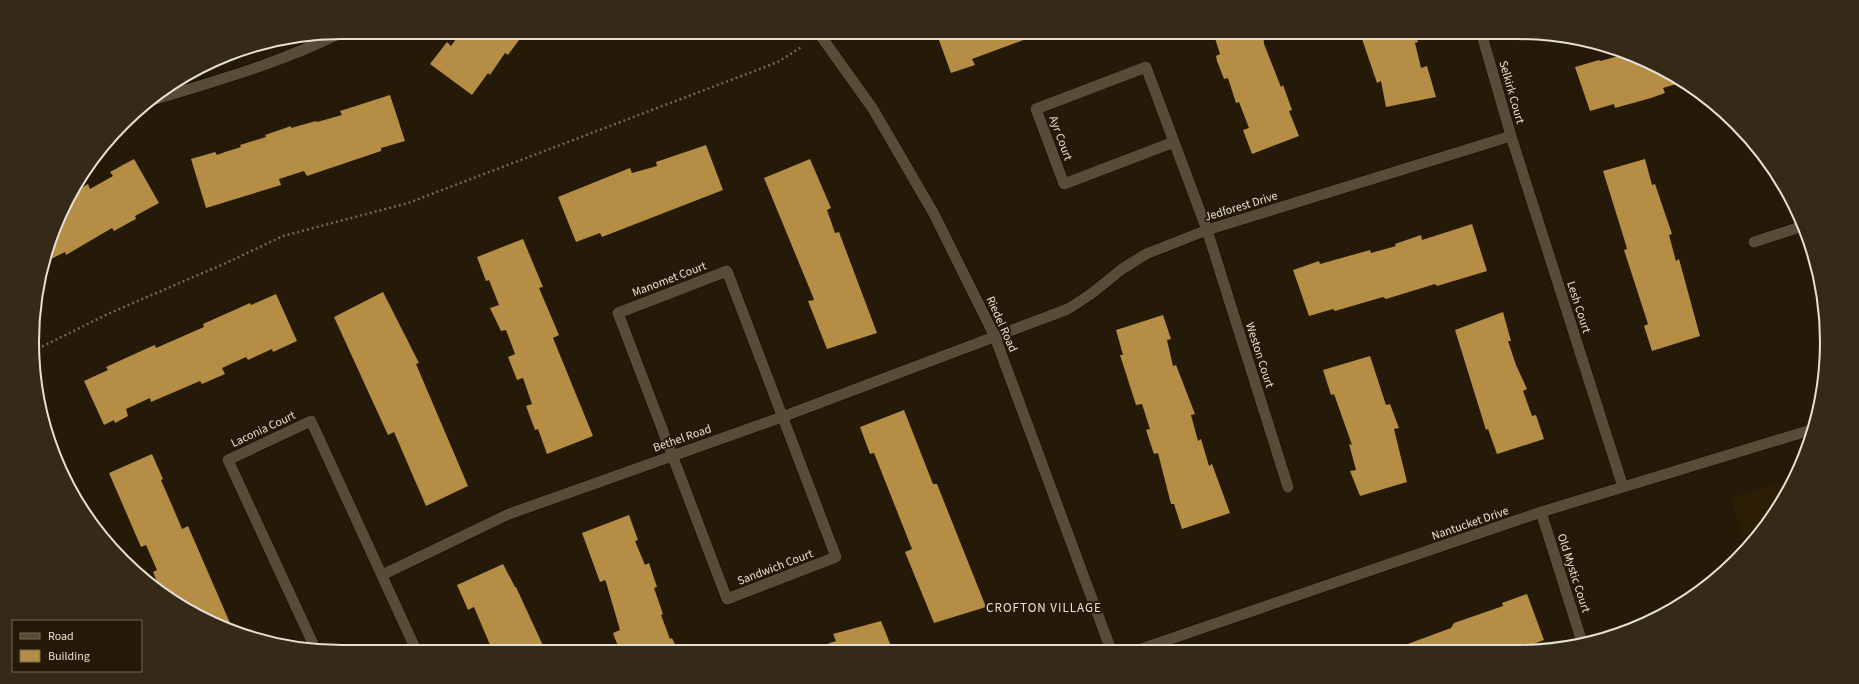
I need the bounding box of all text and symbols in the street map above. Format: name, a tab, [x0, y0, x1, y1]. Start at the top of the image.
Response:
street label: Selkirk Court	[1494, 59, 1529, 126]
street label: Ayr Court	[1045, 113, 1077, 163]
street label: Jedforest Drive	[1203, 187, 1280, 226]
street label: Manomet Court	[630, 258, 709, 301]
street label: Lesh Court	[1562, 279, 1595, 335]
street label: Riedel Road	[982, 294, 1021, 355]
street label: Weston Court	[1241, 320, 1278, 390]
street label: Laconia Court	[228, 407, 298, 452]
street label: Bethel Road	[651, 421, 714, 456]
street label: Nantucket Drive	[1429, 502, 1511, 545]
street label: Old Mystic Court	[1553, 531, 1594, 615]
street label: Sandwich Court	[735, 545, 815, 590]
district label: CROFTON VILLAGE	[986, 599, 1102, 617]
legend	[12, 620, 142, 672]
text: Road	[48, 628, 74, 645]
text: Building	[48, 648, 90, 665]

